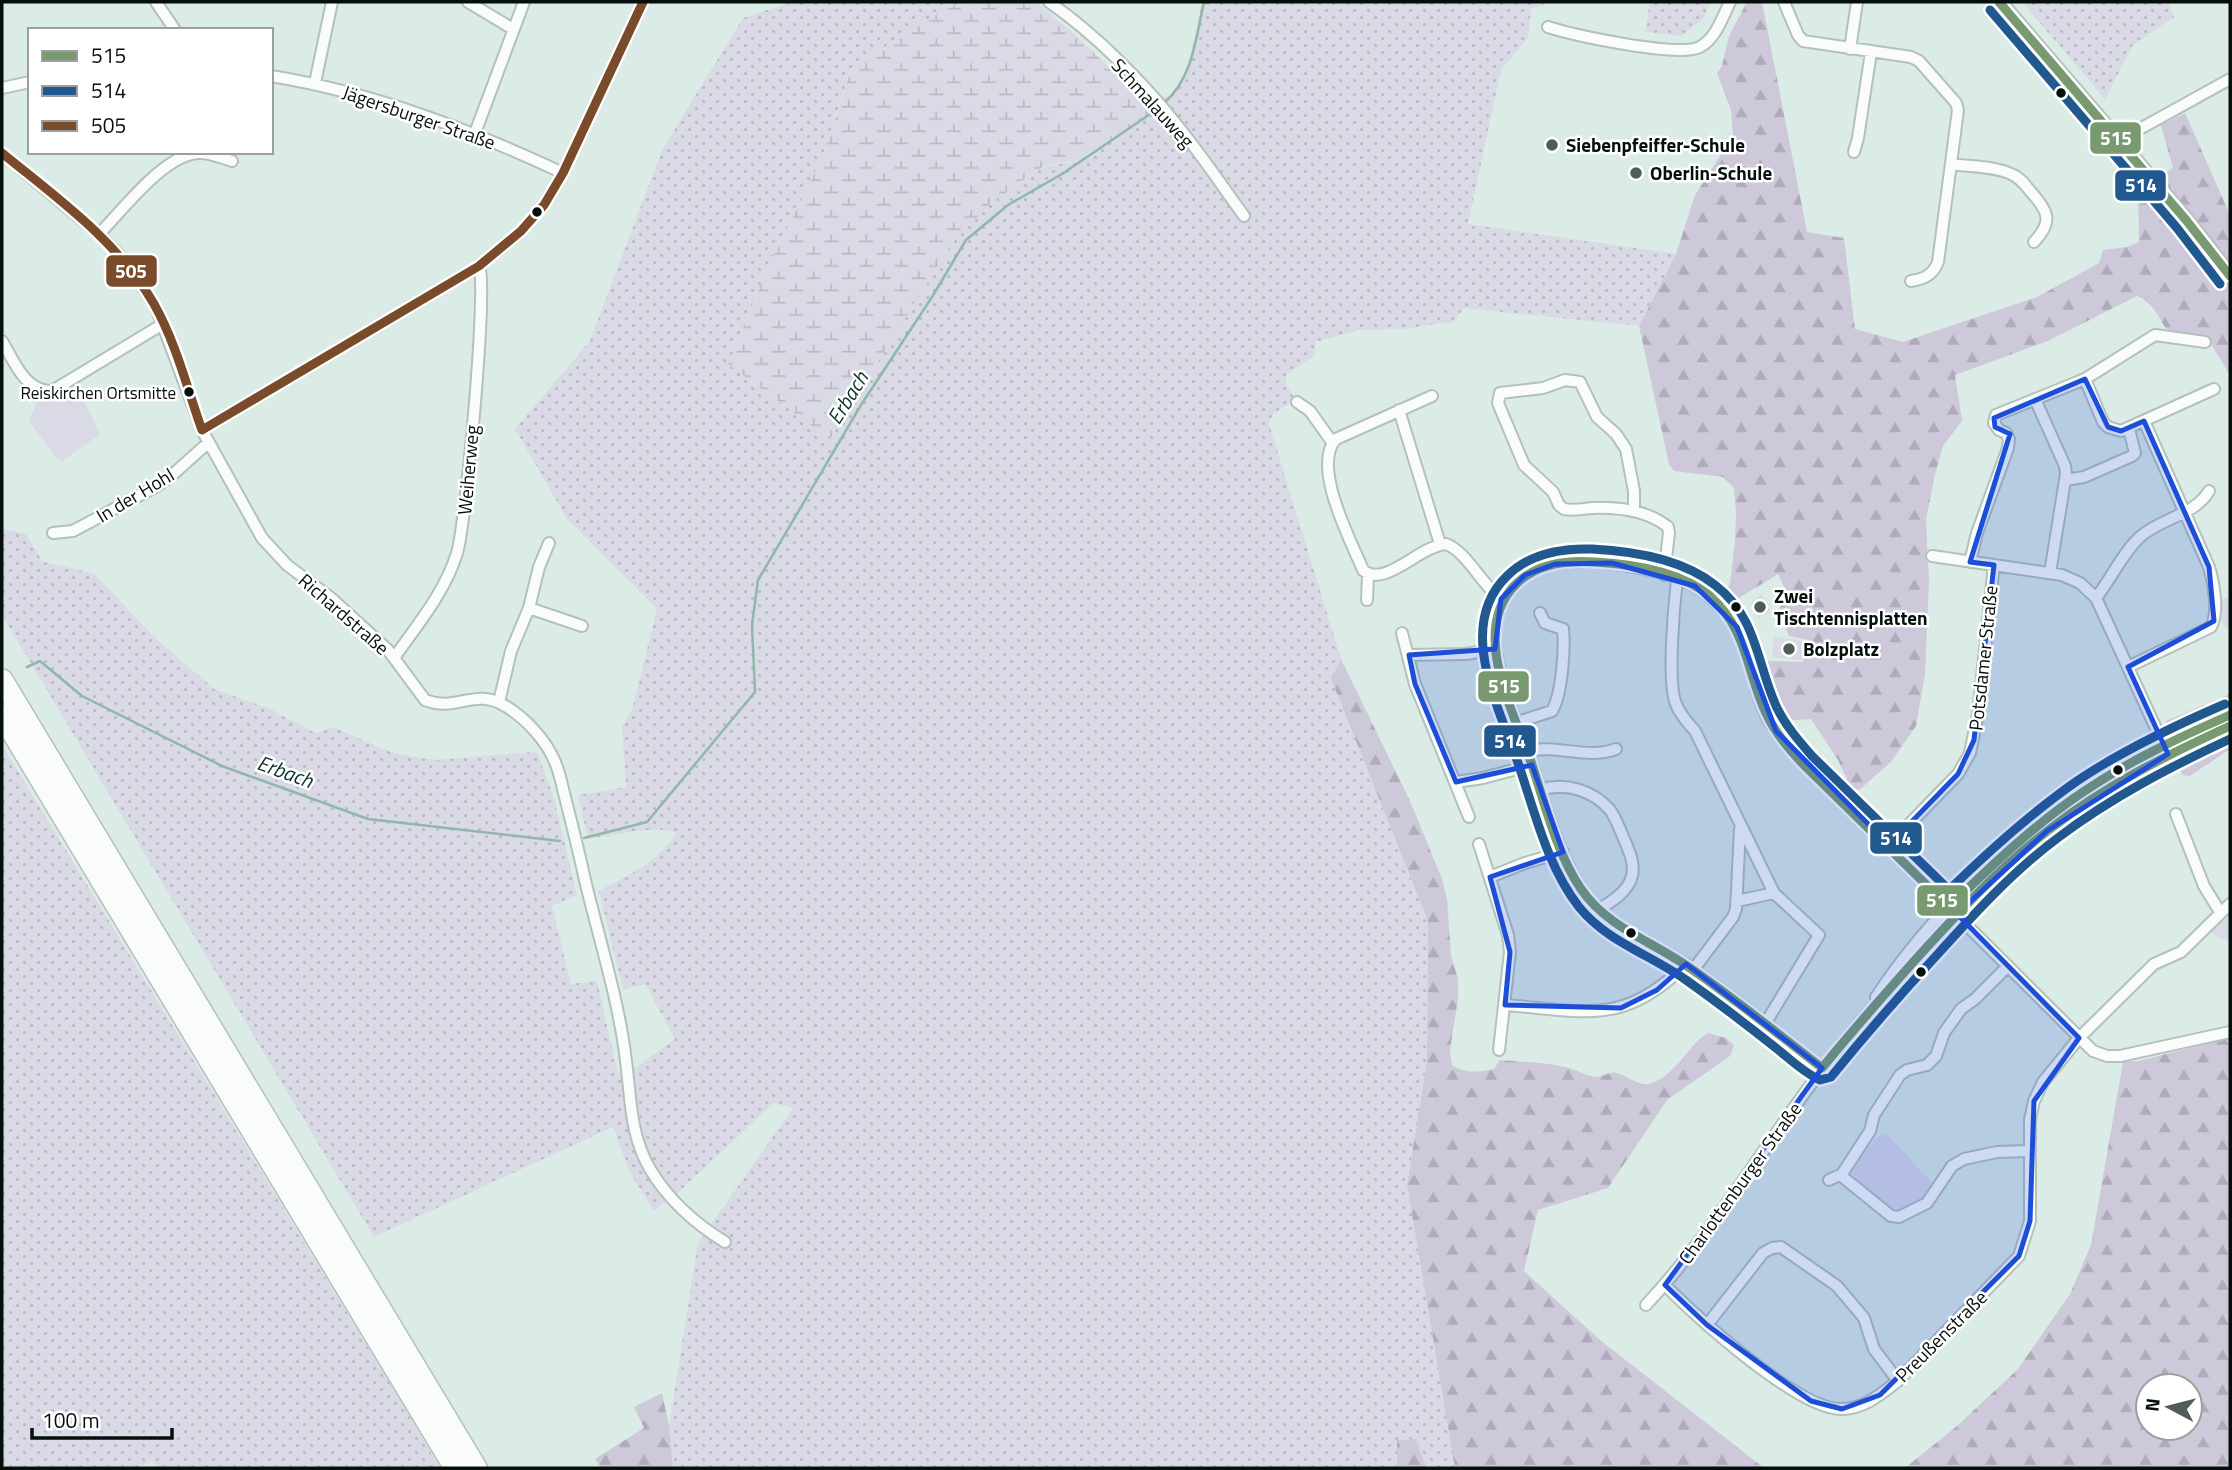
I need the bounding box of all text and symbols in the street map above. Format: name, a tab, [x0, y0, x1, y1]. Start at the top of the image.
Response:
legend	[28, 28, 273, 154]
text: 515	[91, 39, 126, 71]
street label: Schmalauweg	[1105, 51, 1202, 154]
text: 514	[91, 74, 126, 106]
street label: Jägersburger Straße	[339, 77, 499, 156]
unlabelled marker	[2054, 86, 2068, 100]
text: 505	[91, 109, 126, 141]
line badge: 515	[2089, 121, 2142, 155]
text: 515	[2100, 123, 2132, 152]
place label: Siebenpfeiffer-Schule	[1566, 130, 1745, 159]
marker: Siebenpfeiffer-Schule	[1544, 137, 1560, 153]
place label: Oberlin-Schule	[1650, 158, 1772, 187]
marker: Oberlin-Schule	[1628, 165, 1644, 181]
line badge: 514	[2114, 169, 2167, 202]
text: 514	[2125, 170, 2157, 199]
unlabelled marker	[530, 205, 544, 219]
line badge: 505	[105, 254, 158, 288]
text: 505	[115, 256, 147, 285]
water label: Erbach	[818, 364, 876, 430]
place label: Reiskirchen Ortsmitte	[20, 380, 176, 406]
marker: Reiskirchen Ortsmitte	[182, 385, 196, 399]
street label: Weiherweg	[449, 423, 486, 516]
street label: In der Hohl	[90, 460, 179, 529]
street label: Richardstraße	[292, 566, 396, 661]
place label: Zwei Tischtennisplatten	[1774, 581, 1928, 632]
street label: Potsdamer Straße	[1960, 584, 2005, 732]
marker: Zwei Tischtennisplatten	[1752, 599, 1768, 615]
unlabelled marker	[1729, 600, 1743, 614]
place label: Bolzplatz	[1803, 634, 1879, 663]
marker: Bolzplatz	[1781, 641, 1797, 657]
line badge: 515	[1477, 670, 1530, 703]
text: 515	[1488, 671, 1520, 700]
line badge: 514	[1483, 724, 1537, 758]
text: 514	[1494, 726, 1526, 755]
water label: Erbach	[253, 746, 318, 796]
unlabelled marker	[2111, 763, 2125, 777]
line badge: 514	[1869, 821, 1923, 855]
text: 514	[1880, 823, 1912, 852]
line badge: 515	[1916, 884, 1969, 917]
text: 515	[1926, 885, 1958, 914]
unlabelled marker	[1624, 926, 1638, 940]
unlabelled marker	[1914, 965, 1928, 979]
street label: Charlottenburger Straße	[1671, 1096, 1808, 1270]
street label: Preußenstraße	[1888, 1283, 1993, 1388]
north arrow	[2134, 1372, 2204, 1442]
scale bar	[32, 1396, 172, 1440]
text: N	[2136, 1397, 2167, 1413]
text: 100 m	[42, 1404, 99, 1436]

